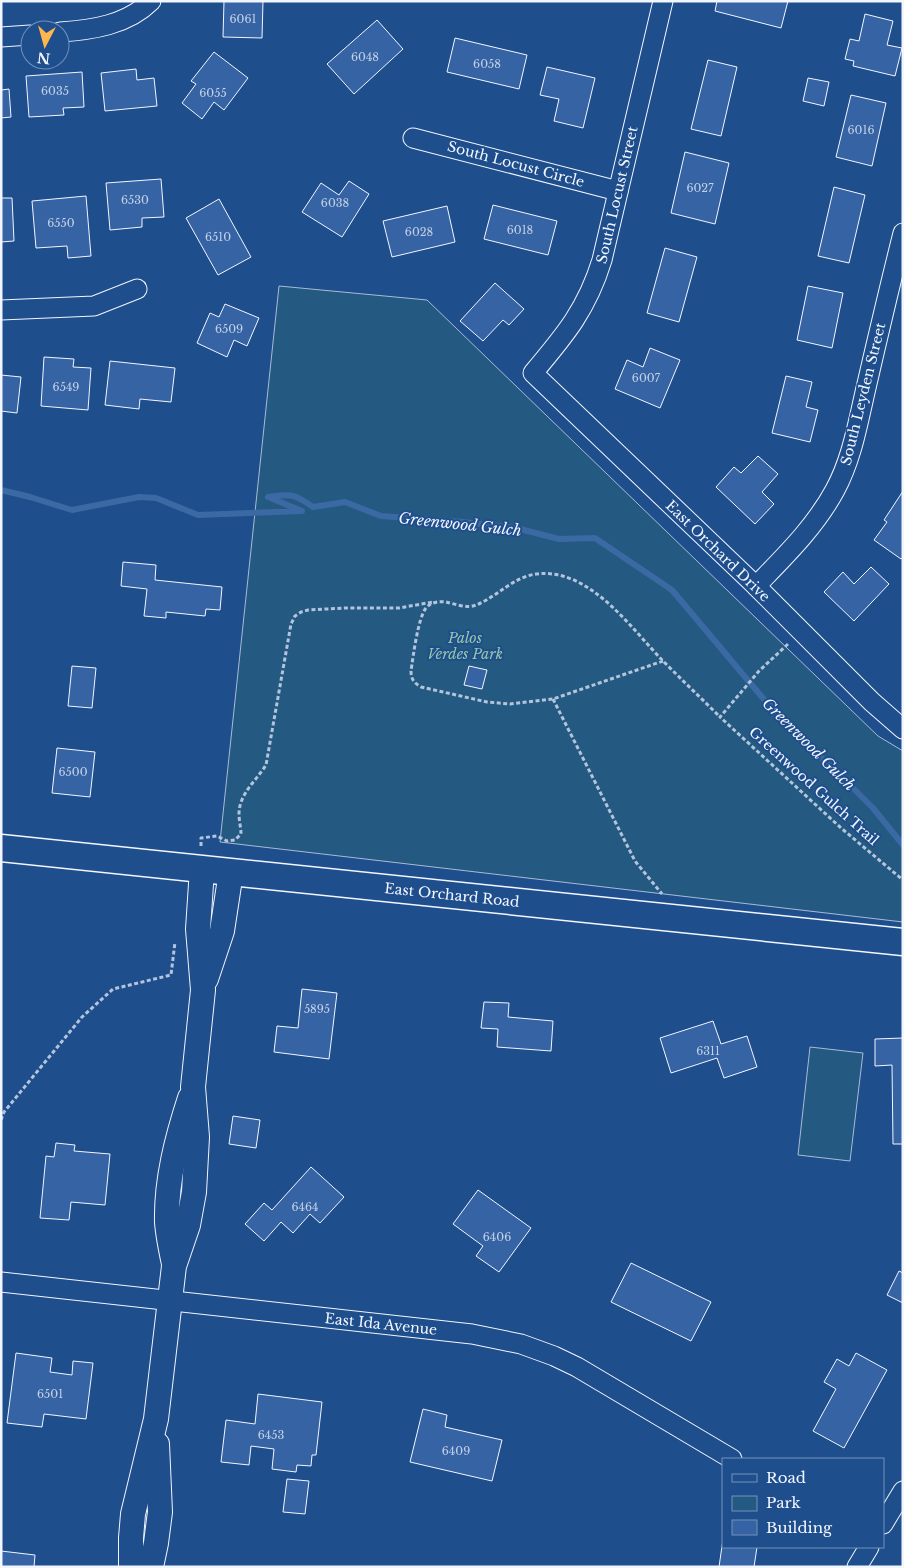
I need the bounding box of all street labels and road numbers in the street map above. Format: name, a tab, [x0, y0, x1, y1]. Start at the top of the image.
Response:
street label: South Locust Street	[592, 124, 642, 265]
street label: South Locust Circle	[446, 137, 586, 191]
street label: South Leyden Street	[837, 320, 890, 467]
street label: East Orchard Drive	[662, 497, 774, 605]
street label: Greenwood Gulch Trail	[745, 723, 883, 849]
street label: East Orchard Road	[384, 879, 521, 911]
street label: East Ida Avenue	[324, 1309, 438, 1339]

